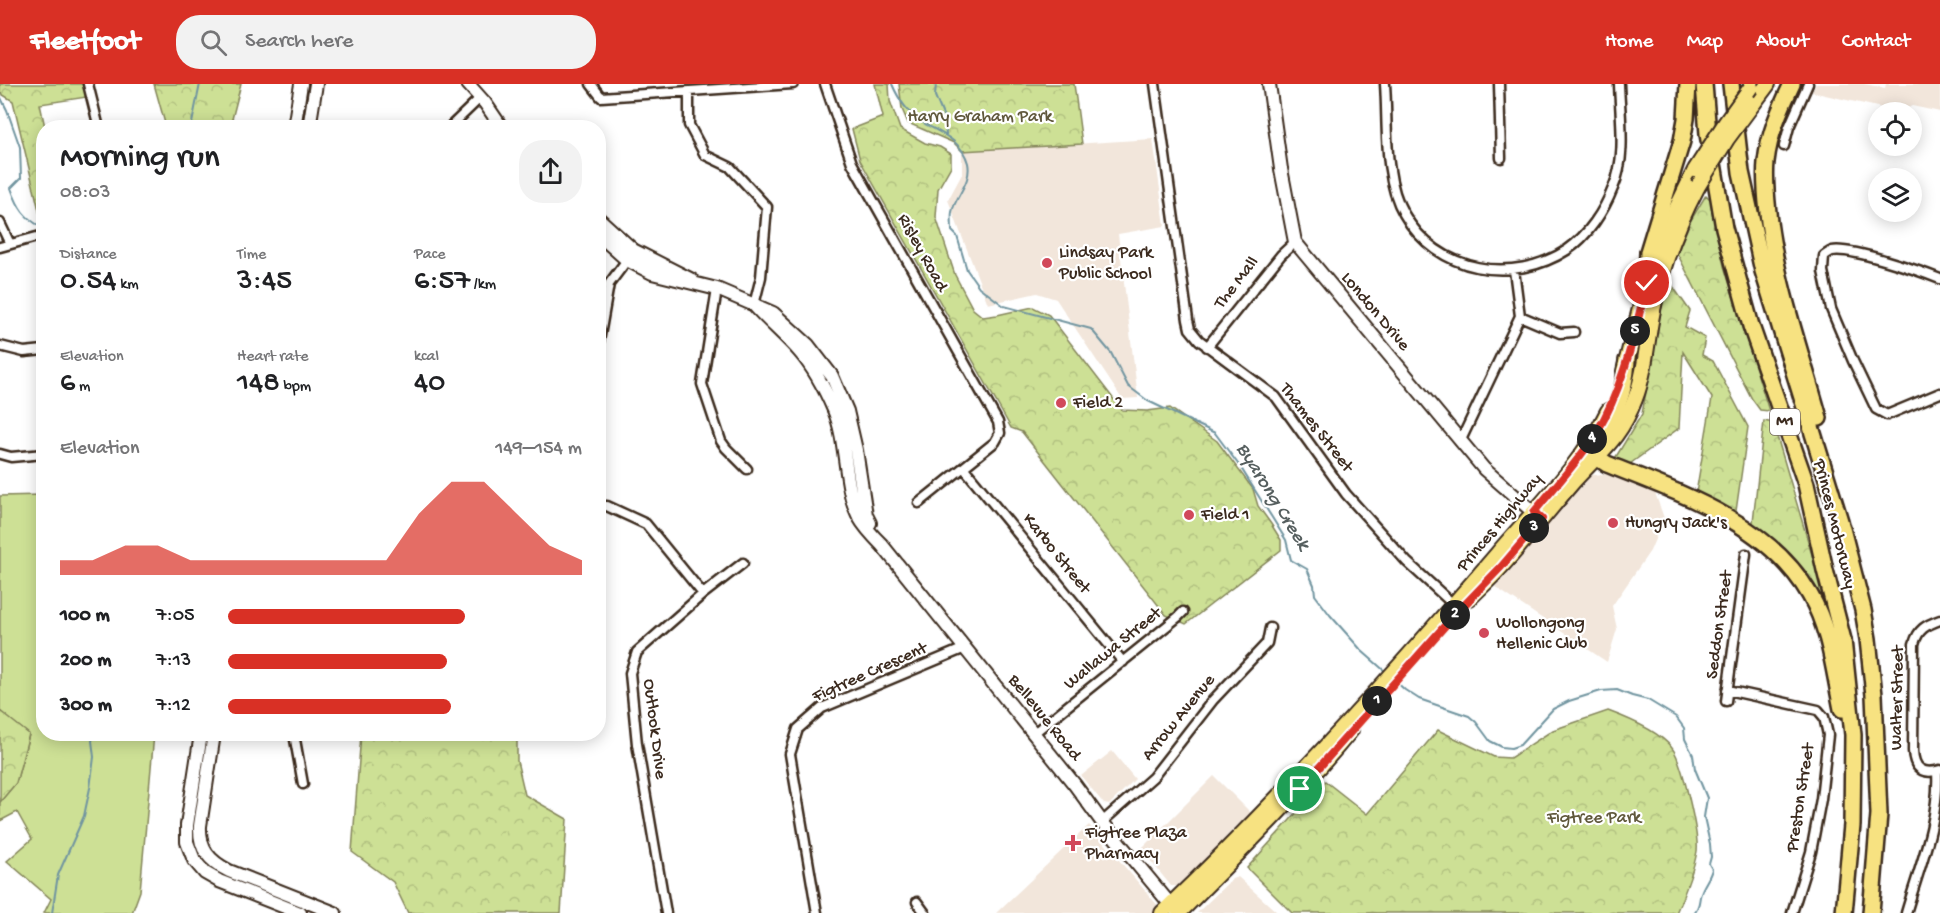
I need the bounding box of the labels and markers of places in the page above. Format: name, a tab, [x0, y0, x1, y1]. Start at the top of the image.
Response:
place label: Lindsay Park Public School	[1058, 243, 1155, 285]
marker: Lindsay Park Public School	[1040, 256, 1054, 270]
pin	[1621, 257, 1672, 308]
pin: 5	[1620, 316, 1650, 346]
place label: Field 2	[1072, 393, 1123, 414]
marker: Field 2	[1054, 396, 1068, 410]
pin: 4	[1577, 424, 1607, 454]
place label: Field 1	[1200, 505, 1249, 526]
marker: Field 1	[1182, 508, 1196, 522]
pin: 3	[1519, 513, 1549, 543]
place label: Hungry Jack's	[1625, 513, 1728, 534]
marker: Hungry Jack's	[1606, 516, 1620, 530]
pin: 2	[1440, 600, 1470, 630]
place label: Wollongong Hellenic Club	[1496, 613, 1588, 655]
marker: Wollongong Hellenic Club	[1477, 626, 1491, 640]
pin: 1	[1362, 686, 1392, 716]
pin	[1274, 763, 1325, 814]
place label: Figtree Plaza Pharmacy	[1084, 823, 1188, 865]
marker: Figtree Plaza Pharmacy	[1066, 836, 1080, 850]

